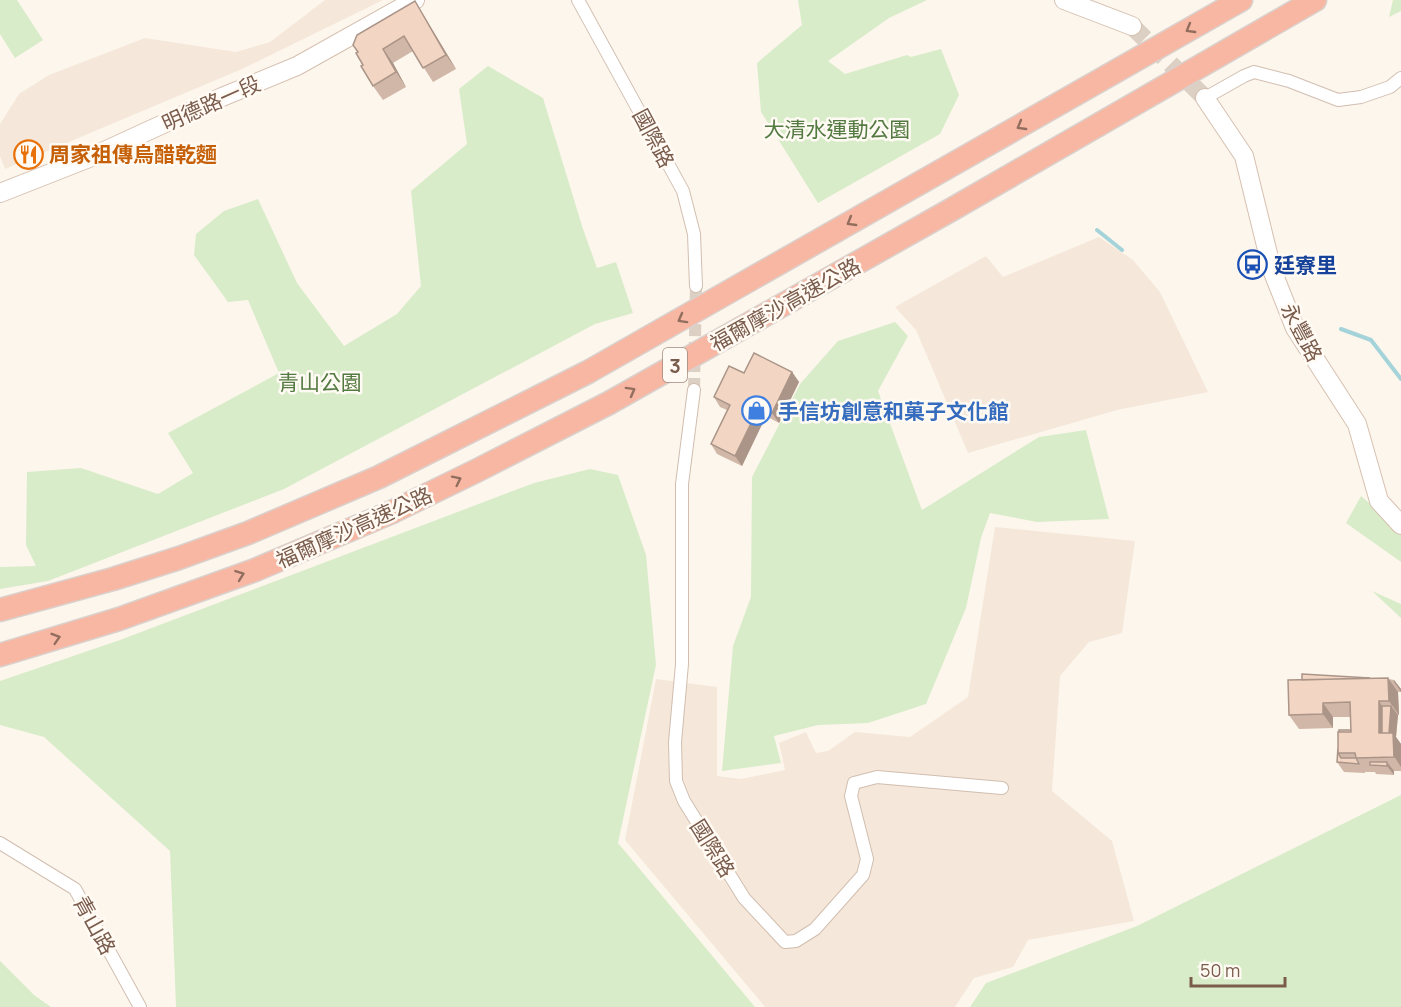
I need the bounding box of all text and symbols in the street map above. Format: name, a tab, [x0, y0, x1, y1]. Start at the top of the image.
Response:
one-way arrow	[1186, 22, 1196, 33]
street label: 明德路一段	[157, 69, 265, 137]
street label: 國際路	[627, 104, 681, 172]
park label: 大清水運動公園	[764, 115, 911, 143]
one-way arrow	[1016, 118, 1027, 130]
restaurant icon: 周家祖傳烏醋乾麵	[12, 138, 44, 170]
place label: 周家祖傳烏醋乾麵	[49, 140, 217, 168]
one-way arrow	[847, 215, 857, 227]
bus stop icon: 廷寮里	[1237, 249, 1269, 281]
street label: 福爾摩沙高速公路	[705, 251, 865, 357]
place label: 廷寮里	[1274, 251, 1337, 279]
street label: 永豐路	[1275, 298, 1329, 366]
one-way arrow	[678, 312, 688, 323]
road number: 3	[663, 348, 687, 382]
park label: 青山公園	[278, 368, 362, 396]
one-way arrow	[625, 386, 635, 398]
shop icon: 手信坊創意和菓子文化館	[741, 395, 773, 427]
place label: 手信坊創意和菓子文化館	[778, 397, 1009, 425]
one-way arrow	[451, 476, 462, 487]
street label: 福爾摩沙高速公路	[272, 480, 436, 574]
one-way arrow	[234, 570, 245, 582]
one-way arrow	[50, 633, 61, 645]
street label: 國際路	[684, 814, 742, 882]
street label: 青山路	[67, 891, 123, 959]
scale bar	[1191, 950, 1286, 988]
text: 50 m	[1200, 958, 1240, 982]

